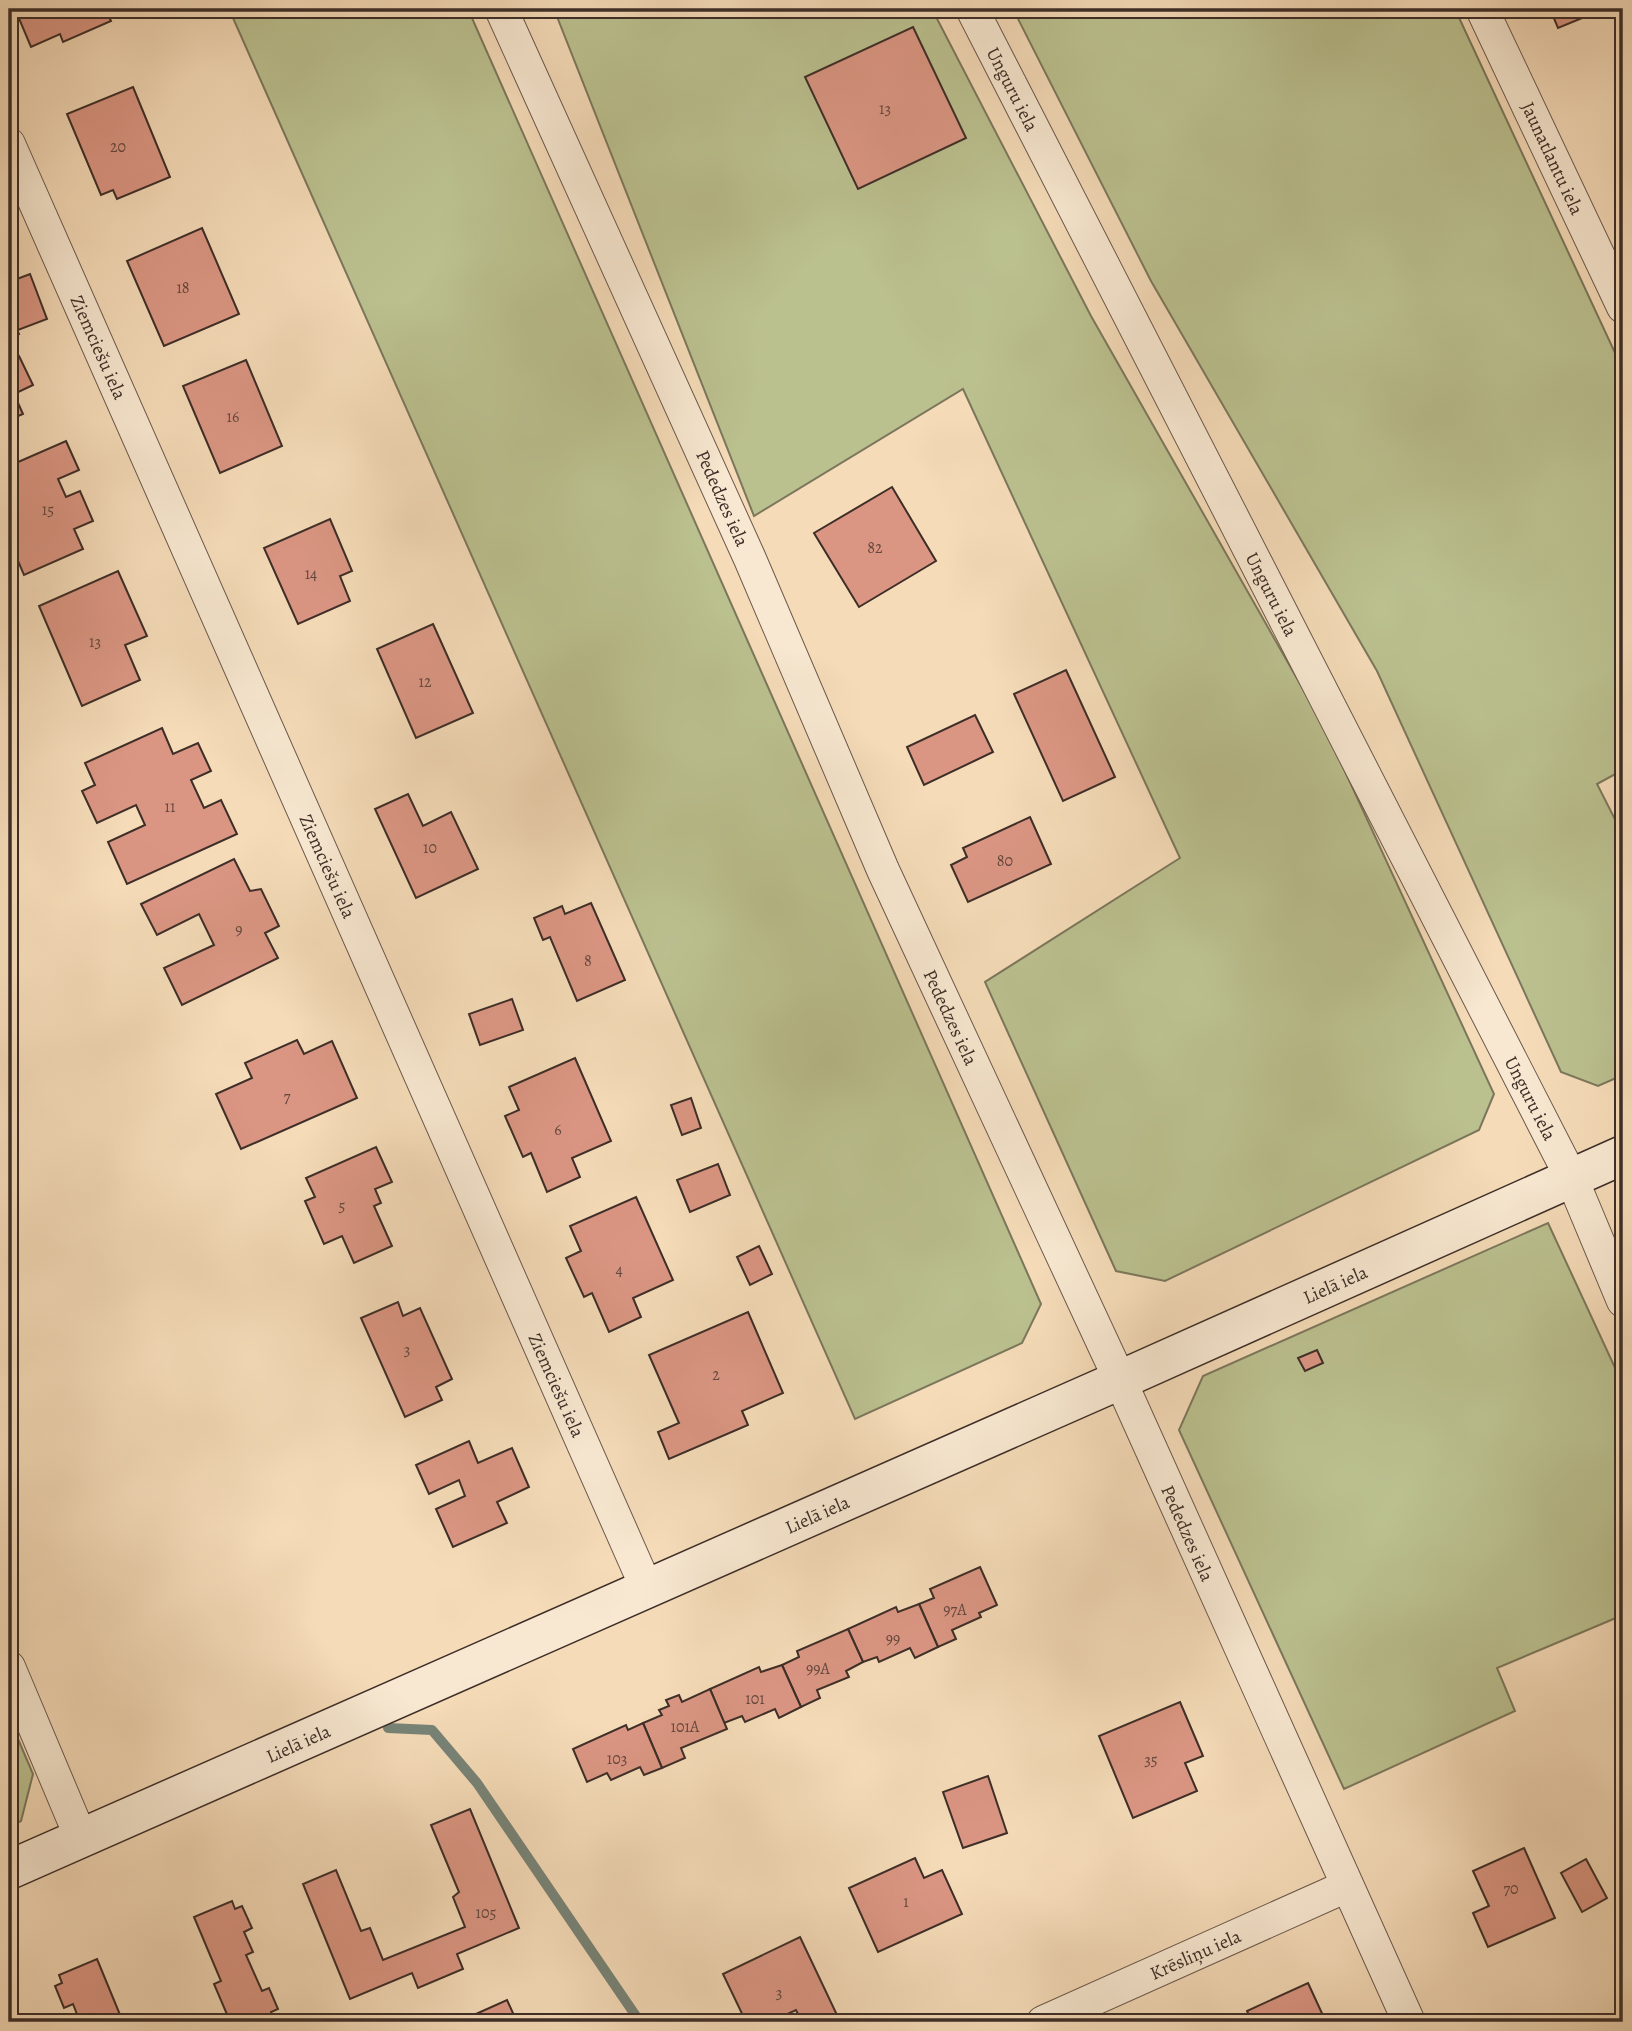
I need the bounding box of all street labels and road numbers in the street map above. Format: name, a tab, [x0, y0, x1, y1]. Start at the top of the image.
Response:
street label: Unguru iela	[980, 43, 1045, 136]
street label: Jaunatlantu iela	[1515, 98, 1590, 219]
street label: Ziemciešu iela	[64, 291, 133, 404]
street label: Pededzes iela	[689, 446, 755, 551]
street label: Unguru iela	[1239, 548, 1304, 641]
street label: Ziemciešu iela	[293, 810, 362, 923]
street label: Pededzes iela	[917, 965, 984, 1070]
street label: Unguru iela	[1498, 1052, 1563, 1145]
street label: Lielā iela	[1299, 1259, 1372, 1311]
street label: Ziemciešu iela	[522, 1329, 591, 1442]
street label: Pededzes iela	[1154, 1481, 1220, 1586]
street label: Lielā iela	[781, 1489, 854, 1541]
street label: Lielā iela	[262, 1718, 335, 1770]
street label: Krēsliņu iela	[1146, 1923, 1245, 1987]

